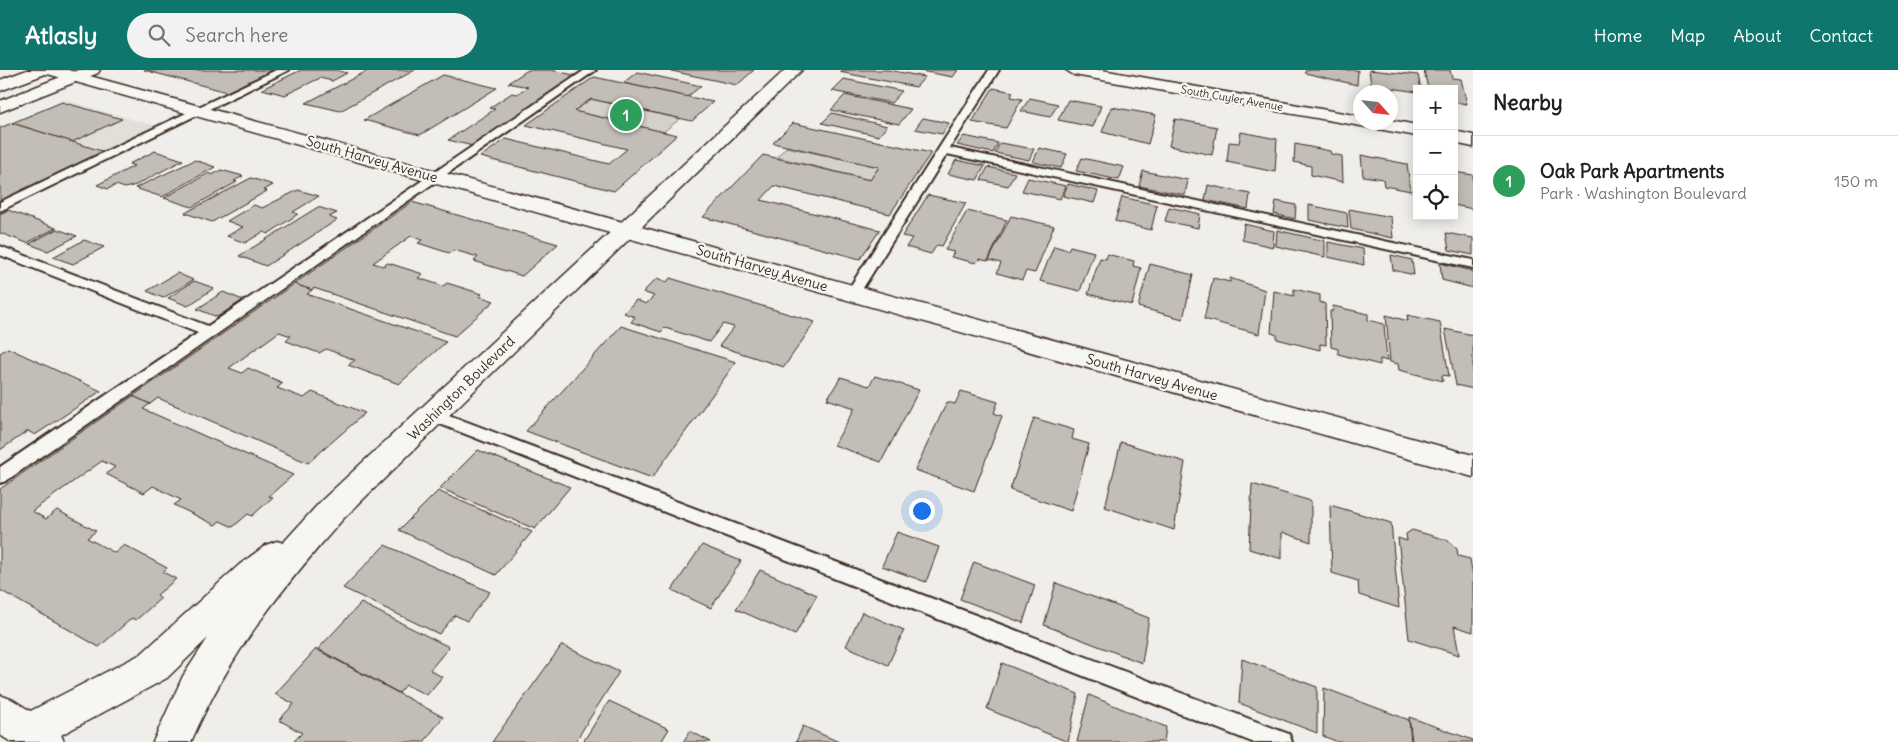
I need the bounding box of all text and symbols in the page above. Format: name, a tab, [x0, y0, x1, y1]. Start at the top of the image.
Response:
search box	[127, 13, 477, 58]
text: Atlasly	[25, 20, 97, 50]
icon: search	[145, 21, 173, 49]
text: Search here	[185, 23, 288, 47]
text: Home	[1594, 24, 1642, 47]
text: Map	[1670, 24, 1705, 47]
text: About	[1733, 24, 1781, 47]
text: Contact	[1809, 24, 1873, 47]
street label: South Cuyler Avenue	[1180, 82, 1284, 114]
north arrow	[1353, 85, 1398, 130]
map controls	[1413, 85, 1458, 220]
button: +	[1413, 85, 1458, 130]
text: Nearby	[1493, 89, 1563, 116]
pin: 1	[610, 96, 642, 134]
button: −	[1413, 130, 1458, 175]
street label: South Harvey Avenue	[304, 132, 440, 186]
text: Oak Park Apartments	[1540, 159, 1724, 183]
text: 1	[1506, 171, 1512, 191]
text: 150 m	[1834, 171, 1878, 191]
button: locate	[1413, 175, 1458, 220]
text: Park · Washington Boulevard	[1540, 183, 1747, 203]
street label: South Harvey Avenue	[694, 241, 830, 295]
street label: Washington Boulevard	[404, 332, 518, 444]
street label: South Harvey Avenue	[1084, 350, 1220, 404]
your location	[909, 498, 935, 524]

